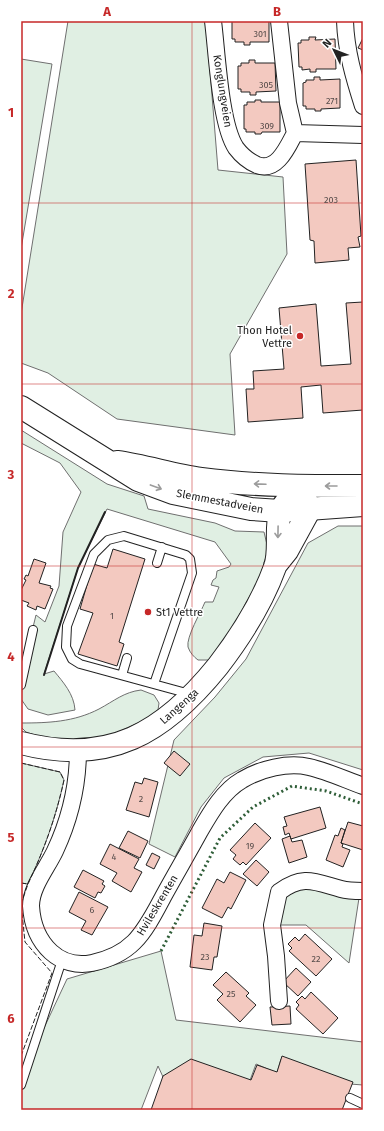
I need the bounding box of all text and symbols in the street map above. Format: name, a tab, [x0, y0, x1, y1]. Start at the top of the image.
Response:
text: A	[102, 4, 111, 19]
text: B	[273, 4, 281, 19]
house number: 301	[253, 29, 267, 39]
north arrow	[314, 30, 354, 70]
text: N	[320, 36, 334, 51]
street label: Konglungveien	[210, 54, 235, 128]
house number: 305	[259, 80, 273, 90]
house number: 271	[326, 96, 338, 106]
text: 1	[8, 105, 14, 120]
house number: 309	[260, 121, 274, 131]
house number: 203	[324, 195, 338, 205]
text: 2	[8, 286, 15, 301]
place label: Thon Hotel Vettre	[237, 324, 292, 350]
marker: Thon Hotel Vettre	[295, 331, 305, 341]
text: 3	[7, 467, 15, 482]
one-way arrow	[254, 481, 267, 488]
one-way arrow	[325, 482, 338, 490]
one-way arrow	[149, 484, 162, 491]
street label: Slemmestadveien	[175, 487, 265, 516]
one-way arrow	[274, 525, 282, 538]
place label: St1 Vettre	[156, 606, 203, 619]
marker: St1 Vettre	[143, 607, 153, 617]
house number: 1	[110, 611, 114, 621]
text: 4	[7, 649, 15, 664]
street label: Langenga	[157, 686, 201, 727]
house number: 2	[139, 794, 143, 804]
text: 5	[8, 830, 15, 845]
house number: 19	[246, 841, 255, 851]
house number: 4	[112, 852, 117, 862]
street label: Hvileskrenten	[134, 873, 181, 938]
house number: 6	[90, 905, 95, 915]
house number: 23	[201, 952, 209, 962]
house number: 22	[312, 954, 320, 964]
house number: 25	[227, 989, 236, 999]
text: 6	[7, 1011, 15, 1026]

